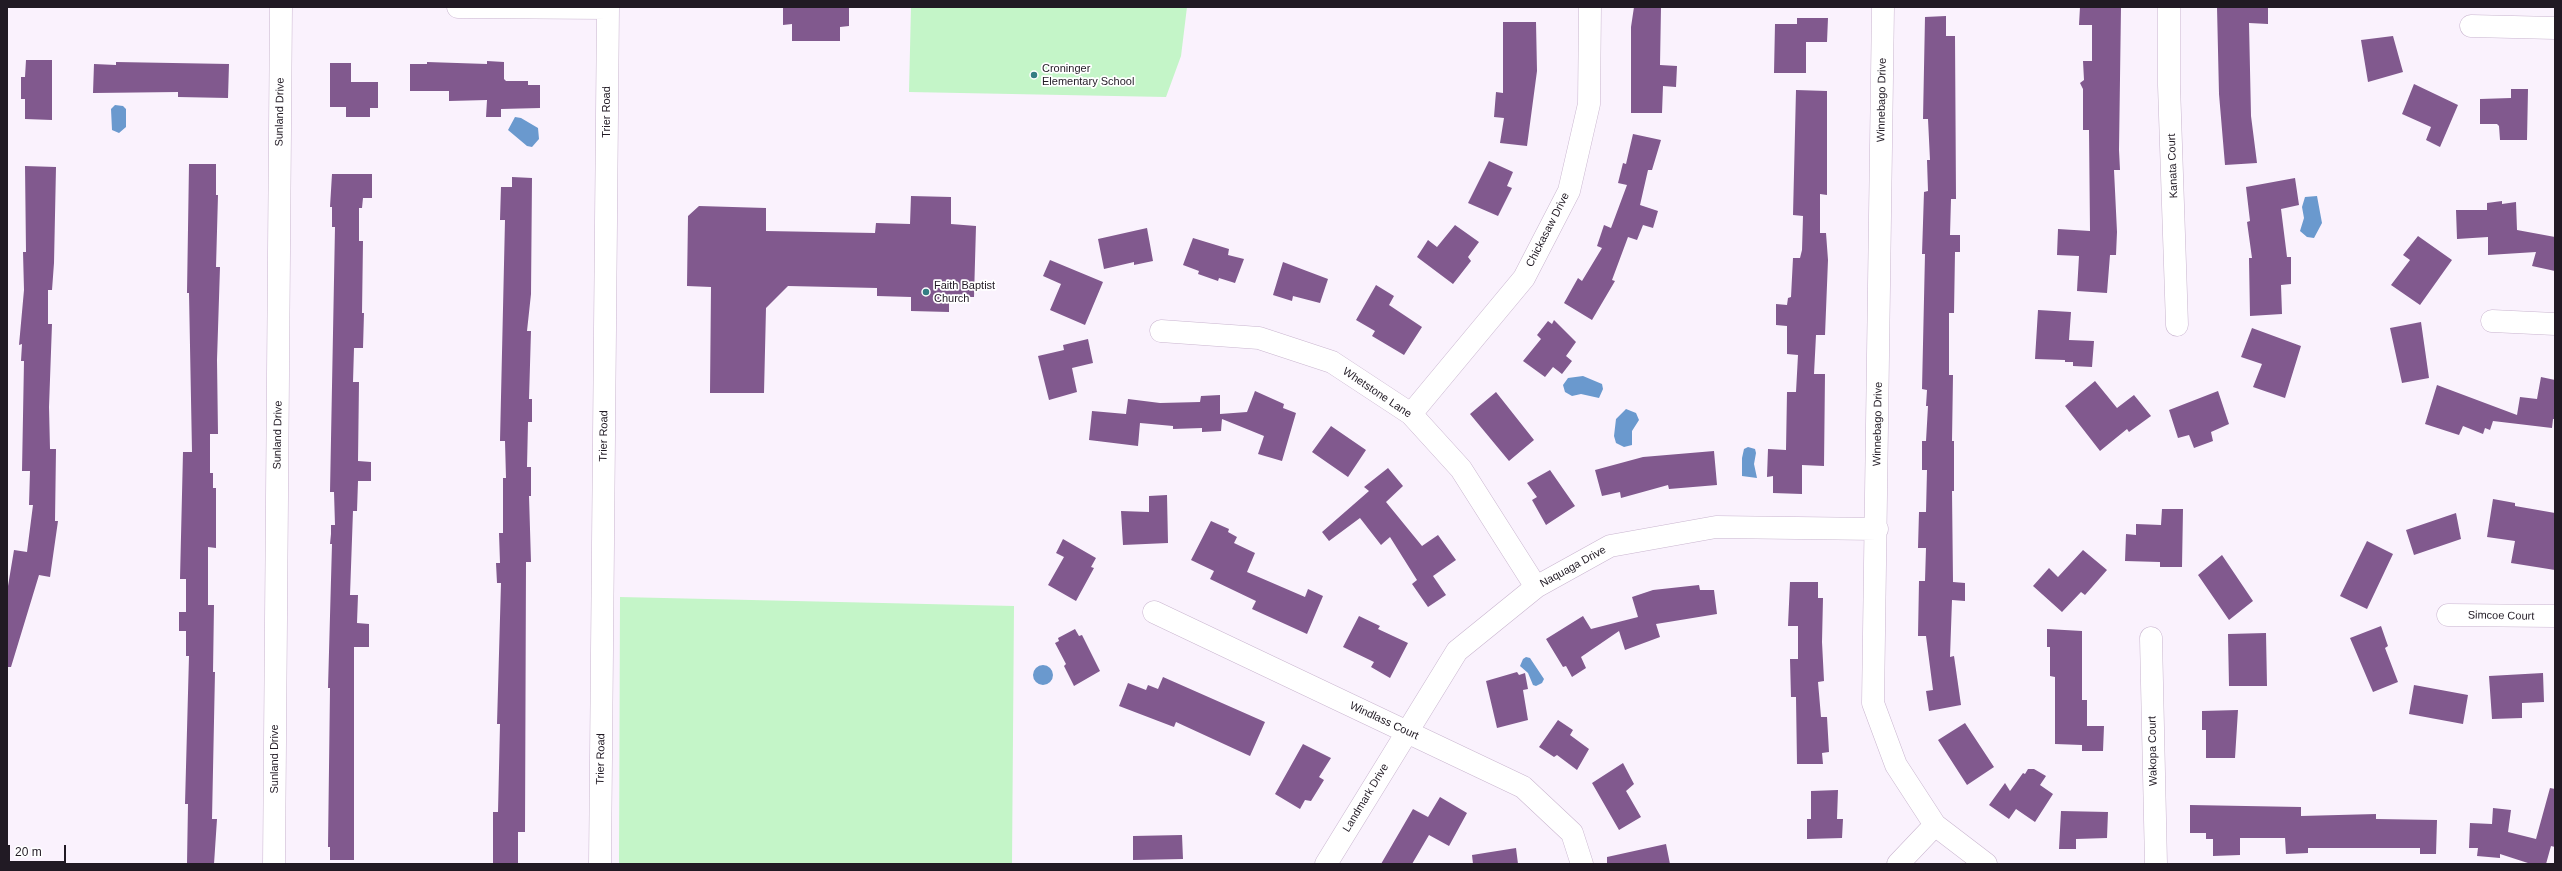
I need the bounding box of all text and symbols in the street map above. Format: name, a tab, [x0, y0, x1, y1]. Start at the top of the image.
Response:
street label: Winnebago Drive	[1875, 58, 1889, 142]
place label: Croninger Elementary School	[1042, 62, 1134, 88]
marker: Croninger Elementary School	[1029, 70, 1039, 80]
street label: Sunland Drive	[273, 77, 287, 147]
street label: Trier Road	[600, 86, 614, 138]
street label: Kanata Court	[2165, 133, 2181, 199]
street label: Chickasaw Drive	[1524, 191, 1572, 269]
place label: Faith Baptist Church	[934, 279, 995, 305]
marker: Faith Baptist Church	[921, 287, 931, 297]
street label: Whetstone Lane	[1340, 365, 1414, 421]
street label: Winnebago Drive	[1871, 382, 1885, 466]
street label: Sunland Drive	[271, 400, 285, 470]
street label: Trier Road	[597, 410, 611, 462]
street label: Naquaga Drive	[1538, 543, 1608, 591]
street label: Simcoe Court	[2468, 609, 2534, 623]
street label: Windlass Court	[1347, 699, 1421, 743]
street label: Wakopa Court	[2146, 716, 2160, 786]
street label: Sunland Drive	[268, 724, 282, 794]
street label: Trier Road	[594, 733, 608, 785]
street label: Landmark Drive	[1340, 761, 1392, 835]
scale bar	[10, 837, 68, 863]
text: 20 m	[15, 845, 42, 859]

